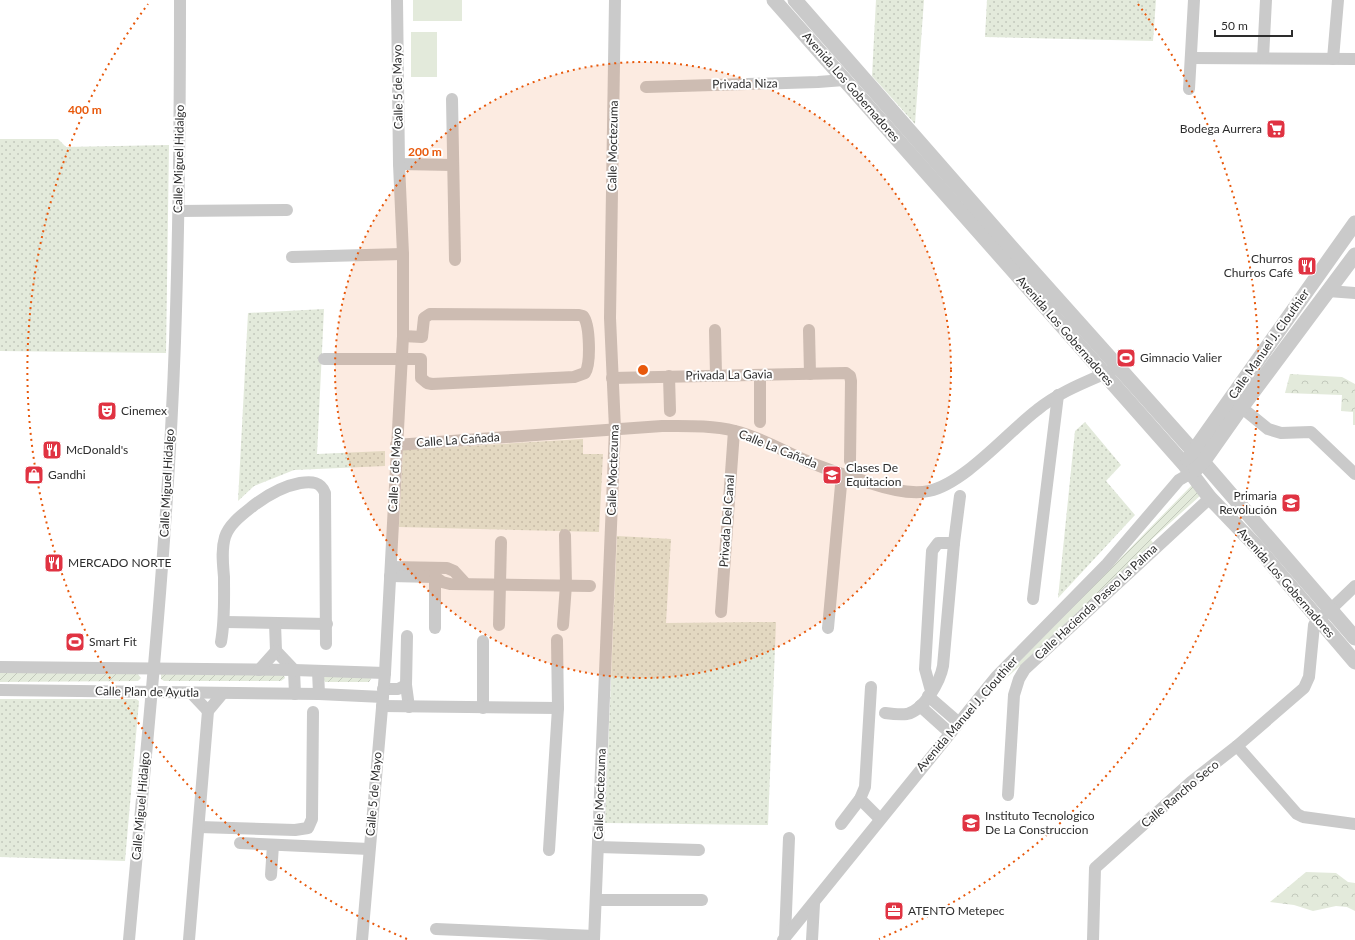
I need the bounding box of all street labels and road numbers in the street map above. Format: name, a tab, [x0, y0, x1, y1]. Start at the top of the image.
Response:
street label: Avenida Los Gobernadores	[799, 29, 903, 145]
street label: Calle 5 de Mayo	[389, 44, 406, 130]
street label: Privada Niza	[712, 75, 778, 92]
street label: Calle Moctezuma	[604, 100, 621, 192]
street label: Calle Miguel Hidalgo	[170, 104, 187, 213]
street label: Avenida Los Gobernadores	[1013, 273, 1117, 389]
street label: Calle Manuel J. Clouthier	[1225, 285, 1313, 402]
street label: Privada La Gavia	[685, 366, 773, 383]
street label: Calle Moctezuma	[603, 424, 622, 516]
street label: Calle La Cañada	[737, 426, 820, 471]
street label: Calle 5 de Mayo	[385, 427, 404, 513]
street label: Calle Miguel Hidalgo	[156, 428, 177, 538]
street label: Calle La Cañada	[416, 429, 500, 450]
street label: Privada Del Canal	[716, 474, 737, 568]
street label: Avenida Los Gobernadores	[1234, 525, 1338, 641]
street label: Calle Hacienda Paseo La Palma	[1031, 541, 1160, 663]
street label: Avenida Manuel J. Clouthier	[913, 653, 1021, 774]
street label: Calle Plan de Ayutla	[95, 683, 199, 700]
street label: Calle Moctezuma	[590, 748, 609, 840]
street label: Calle Miguel Hidalgo	[128, 751, 153, 861]
street label: Calle 5 de Mayo	[362, 751, 385, 837]
street label: Calle Rancho Seco	[1138, 757, 1222, 830]

